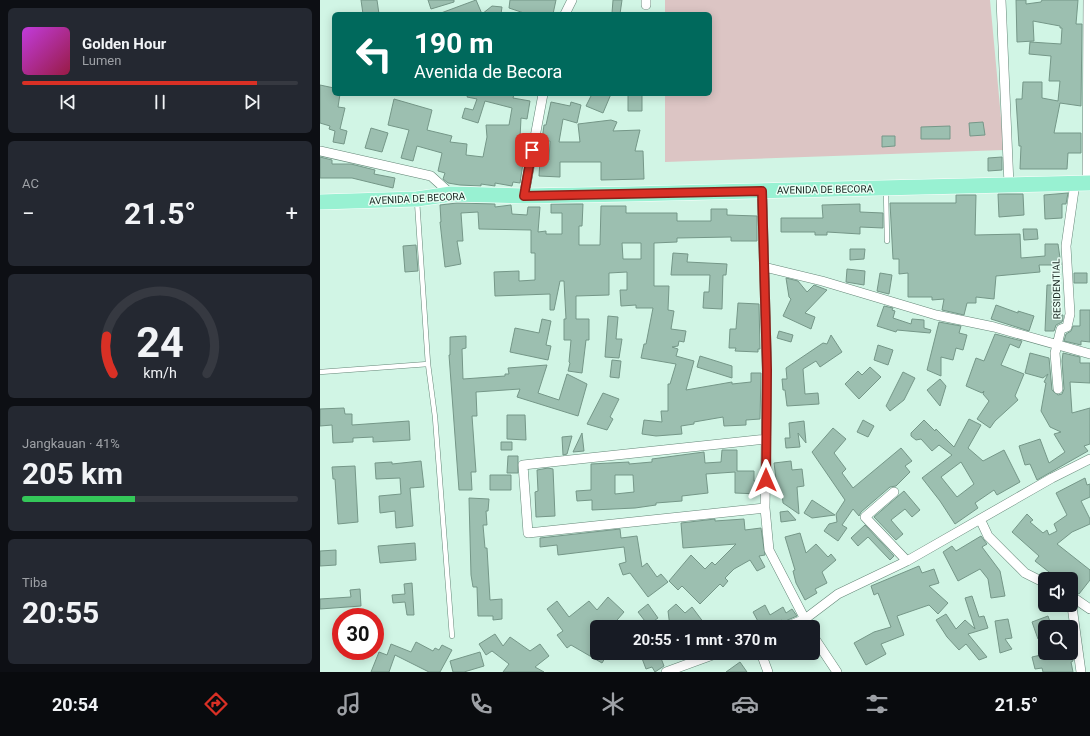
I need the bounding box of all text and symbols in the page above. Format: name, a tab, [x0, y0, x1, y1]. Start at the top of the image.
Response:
text: 190 m	[414, 27, 493, 60]
icon: left	[348, 28, 400, 80]
text: Golden Hour	[82, 35, 166, 53]
text: Lumen	[82, 53, 121, 68]
text: Avenida de Becora	[414, 61, 562, 82]
icon: previous	[57, 91, 79, 113]
icon: pause	[149, 91, 171, 113]
icon: next	[241, 91, 263, 113]
pin	[515, 133, 549, 167]
icon: arrive	[521, 139, 543, 161]
text: AC	[22, 176, 39, 191]
street label: AVENIDA DE BECORA	[777, 183, 874, 196]
street label: AVENIDA DE BECORA	[369, 190, 466, 207]
text: 21.5°	[124, 196, 196, 231]
text: −	[22, 201, 35, 226]
text: +	[286, 201, 298, 226]
street label: RESIDENTIAL	[1050, 258, 1063, 319]
text: 24	[136, 318, 184, 367]
text: km/h	[143, 365, 177, 381]
text: Jangkauan · 41%	[22, 436, 120, 451]
text: 205 km	[22, 456, 123, 491]
position arrow	[745, 459, 787, 501]
map controls	[1038, 572, 1078, 660]
button: sound	[1038, 572, 1078, 612]
text: Tiba	[22, 575, 47, 590]
text: 20:55	[22, 595, 99, 630]
speed limit sign: 30	[332, 608, 384, 660]
button: search	[1038, 620, 1078, 660]
text: 20:55 · 1 mnt · 370 m	[633, 631, 777, 649]
icon: directions	[202, 690, 230, 718]
icon: music	[335, 690, 363, 718]
icon: phone	[467, 690, 495, 718]
icon: climate	[599, 690, 627, 718]
icon: car	[731, 690, 759, 718]
icon: filters	[863, 690, 891, 718]
text: 20:54	[52, 694, 98, 715]
text: 21.5°	[995, 694, 1038, 715]

